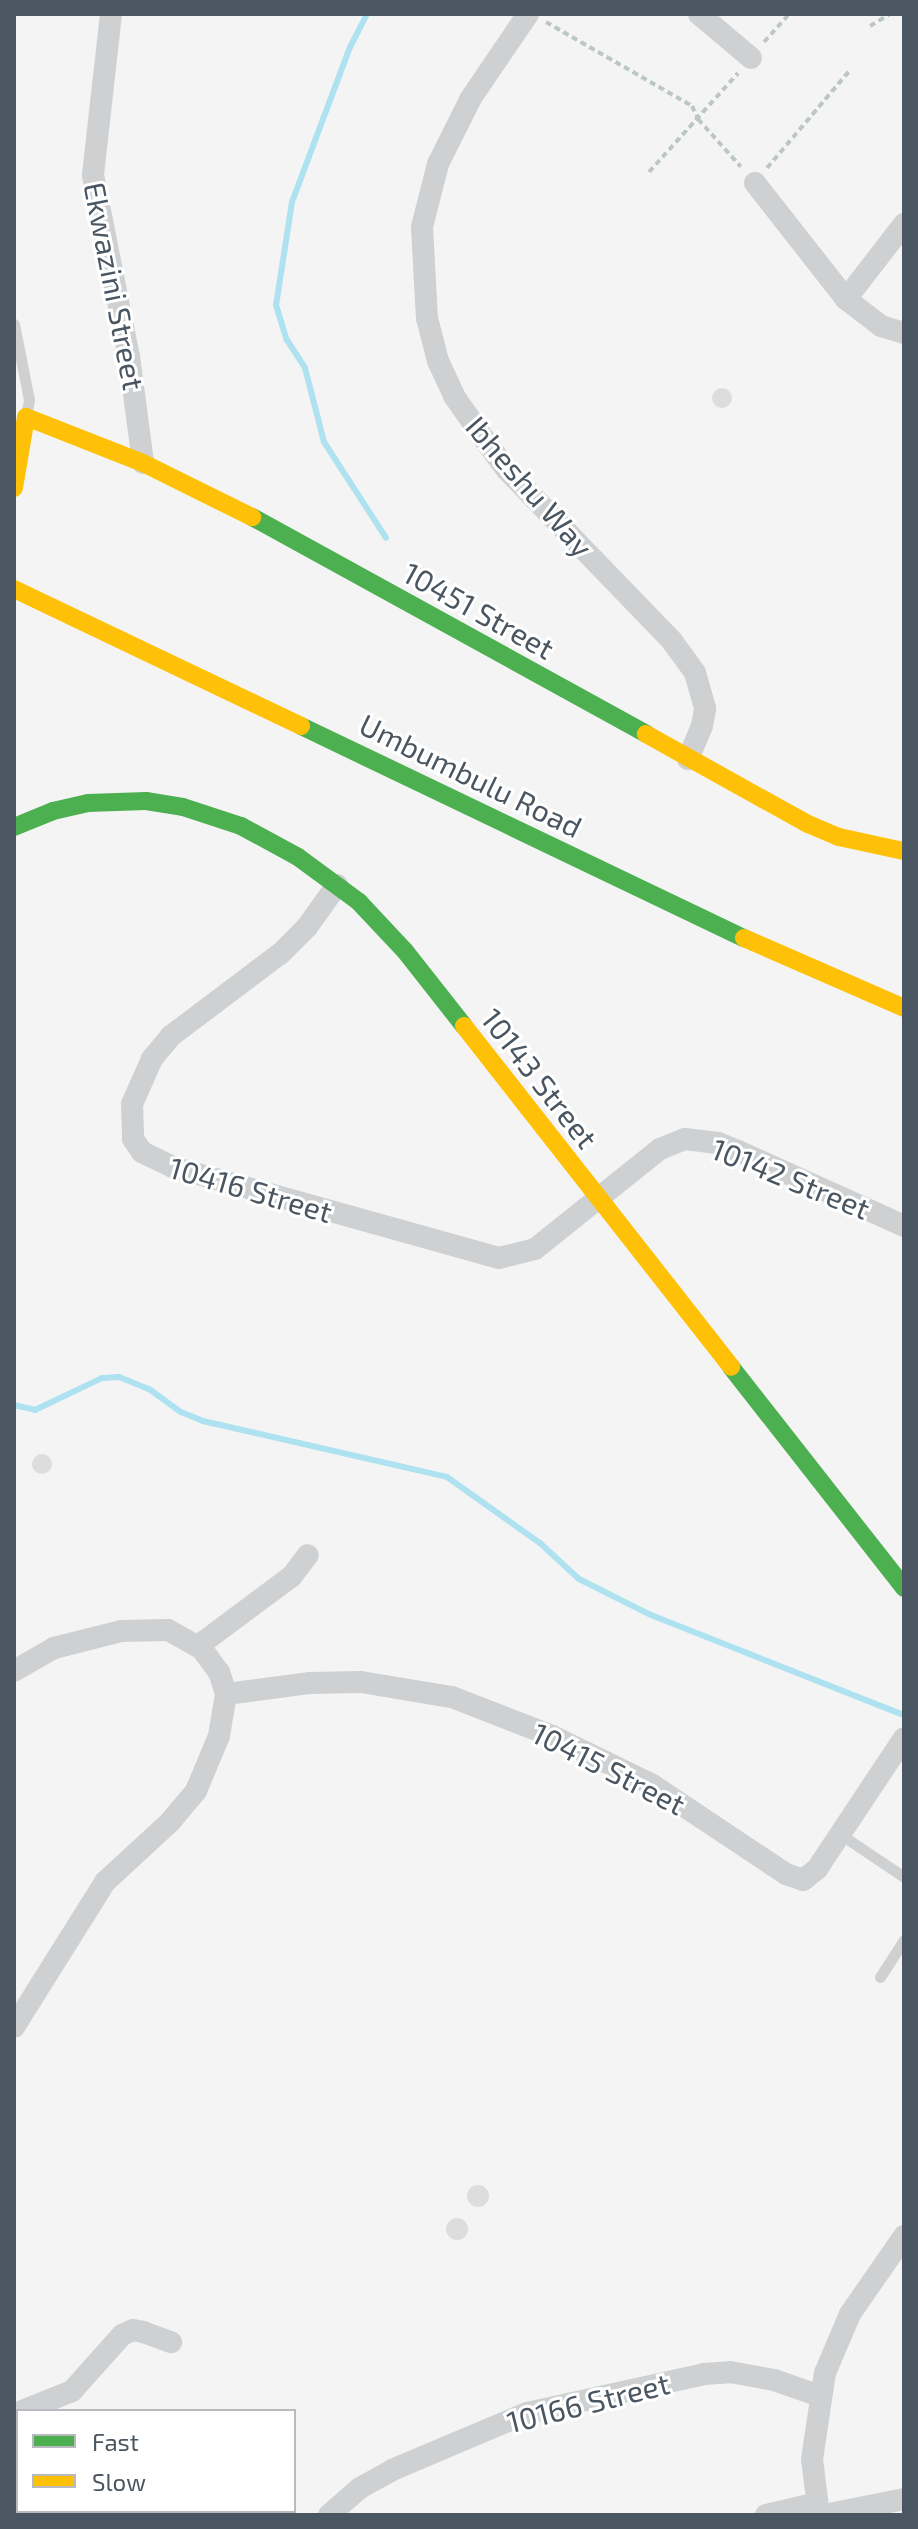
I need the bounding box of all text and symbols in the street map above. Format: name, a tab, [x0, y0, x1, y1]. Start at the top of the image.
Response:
street label: Ekwazini Street	[77, 179, 153, 393]
street label: Ibheshu Way	[459, 408, 601, 564]
street label: 10451 Street	[397, 554, 561, 666]
street label: Umbumbulu Road	[354, 706, 588, 844]
street label: 10143 Street	[474, 1001, 606, 1155]
street label: 10142 Street	[707, 1130, 875, 1226]
street label: 10416 Street	[165, 1149, 337, 1229]
street label: 10415 Street	[527, 1714, 691, 1822]
street label: 10166 Street	[503, 2364, 673, 2440]
legend	[16, 2409, 296, 2513]
text: Fast	[92, 2427, 139, 2456]
text: Slow	[92, 2467, 146, 2496]

